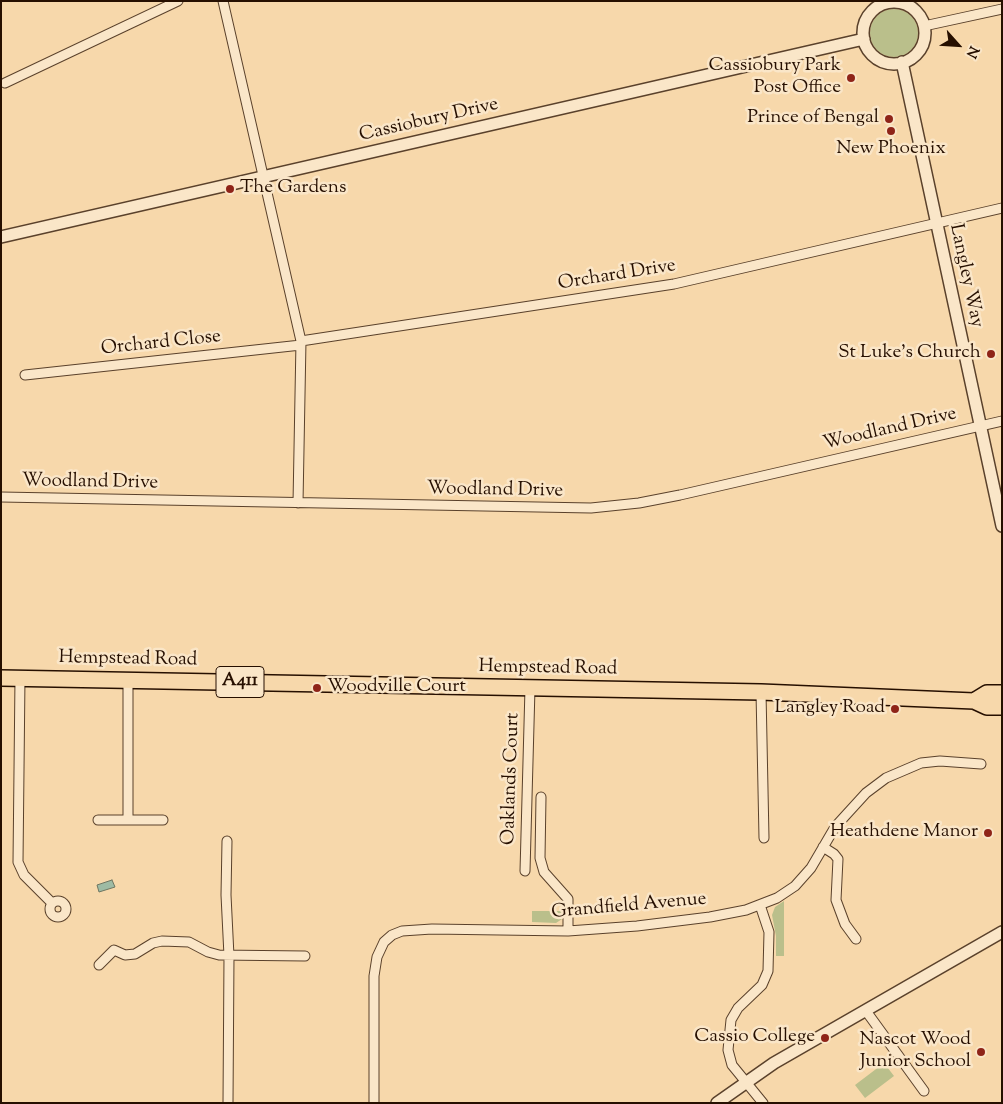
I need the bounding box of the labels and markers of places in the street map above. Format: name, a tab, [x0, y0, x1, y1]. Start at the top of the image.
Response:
place label: Cassiobury Park Post Office	[708, 56, 841, 100]
marker: Cassiobury Park Post Office	[845, 72, 857, 84]
place label: Prince of Bengal	[747, 108, 879, 130]
marker: Prince of Bengal	[883, 113, 895, 125]
marker: New Phoenix	[885, 125, 897, 137]
place label: New Phoenix	[836, 139, 946, 161]
place label: The Gardens	[240, 178, 346, 200]
marker: The Gardens	[224, 183, 236, 195]
place label: St Luke's Church	[838, 343, 981, 365]
marker: St Luke's Church	[985, 348, 997, 360]
place label: Woodville Court	[327, 677, 466, 699]
marker: Woodville Court	[311, 682, 323, 694]
place label: Langley Road	[775, 698, 885, 720]
marker: Langley Road	[889, 703, 901, 715]
place label: Heathdene Manor	[830, 822, 978, 844]
marker: Heathdene Manor	[982, 827, 994, 839]
place label: Cassio College	[694, 1027, 815, 1049]
place label: Nascot Wood Junior School	[860, 1030, 971, 1074]
marker: Cassio College	[819, 1032, 831, 1044]
marker: Nascot Wood Junior School	[975, 1046, 987, 1058]

